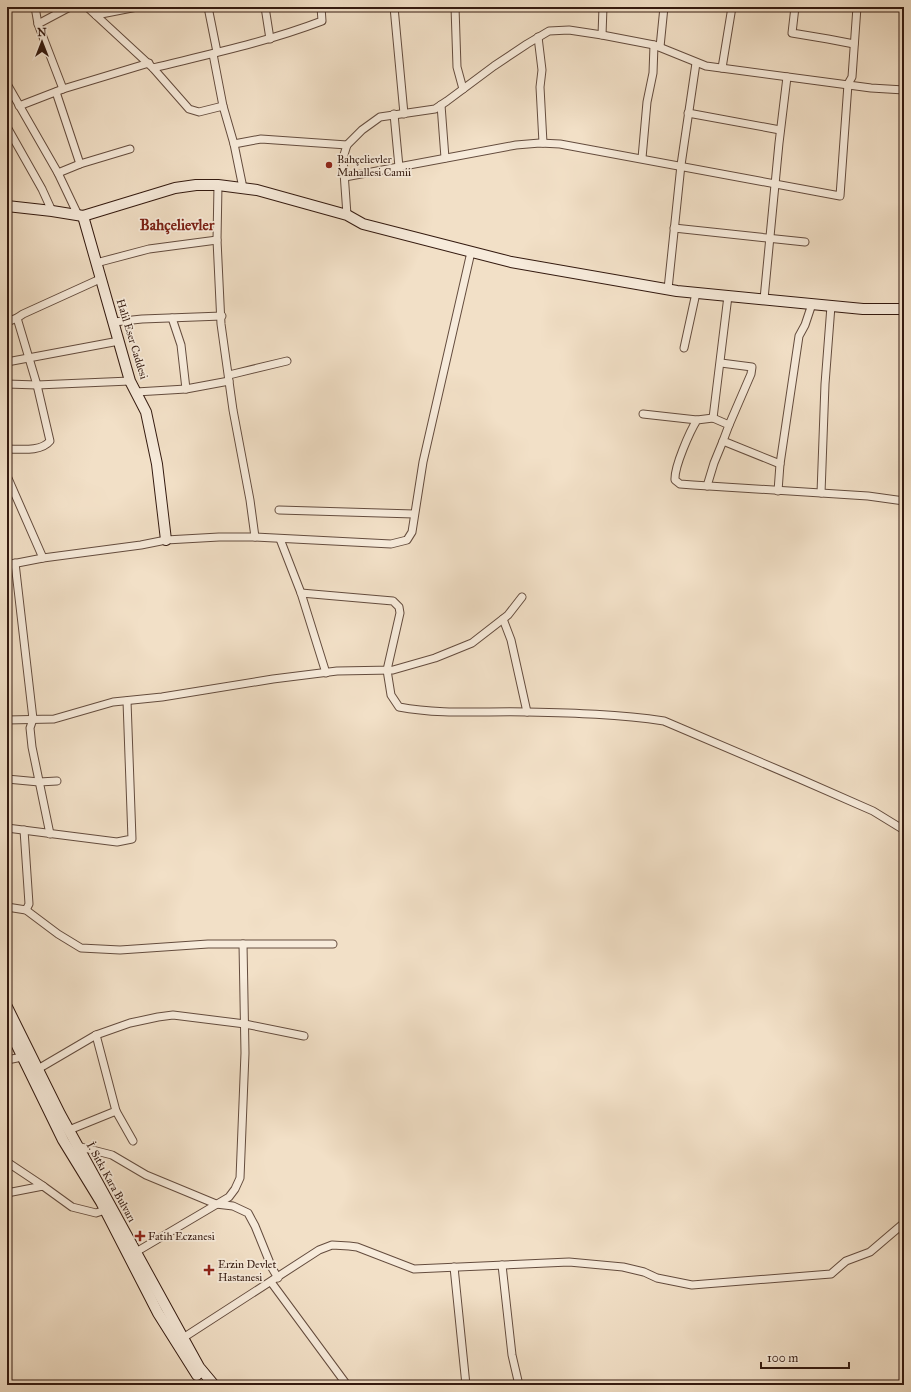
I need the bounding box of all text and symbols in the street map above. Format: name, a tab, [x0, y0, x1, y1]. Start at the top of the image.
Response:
north arrow	[22, 22, 62, 62]
text: N	[37, 26, 47, 39]
place label: Bahçelievler Mahallesi Camii	[337, 153, 411, 179]
marker: Bahçelievler Mahallesi Camii	[324, 160, 334, 170]
district label: Bahçelievler	[140, 216, 215, 235]
street label: Halil Eser Caddesi	[114, 297, 150, 381]
street label: İ. Sıtkı Kara Bulvarı	[84, 1139, 139, 1224]
place label: Fatih Eczanesi	[148, 1230, 215, 1243]
marker: Fatih Eczanesi	[135, 1231, 145, 1241]
place label: Erzin Devlet Hastanesi	[218, 1258, 276, 1284]
marker: Erzin Devlet Hastanesi	[203, 1264, 215, 1276]
scale bar	[761, 1344, 849, 1370]
text: 100 m	[767, 1351, 798, 1365]

